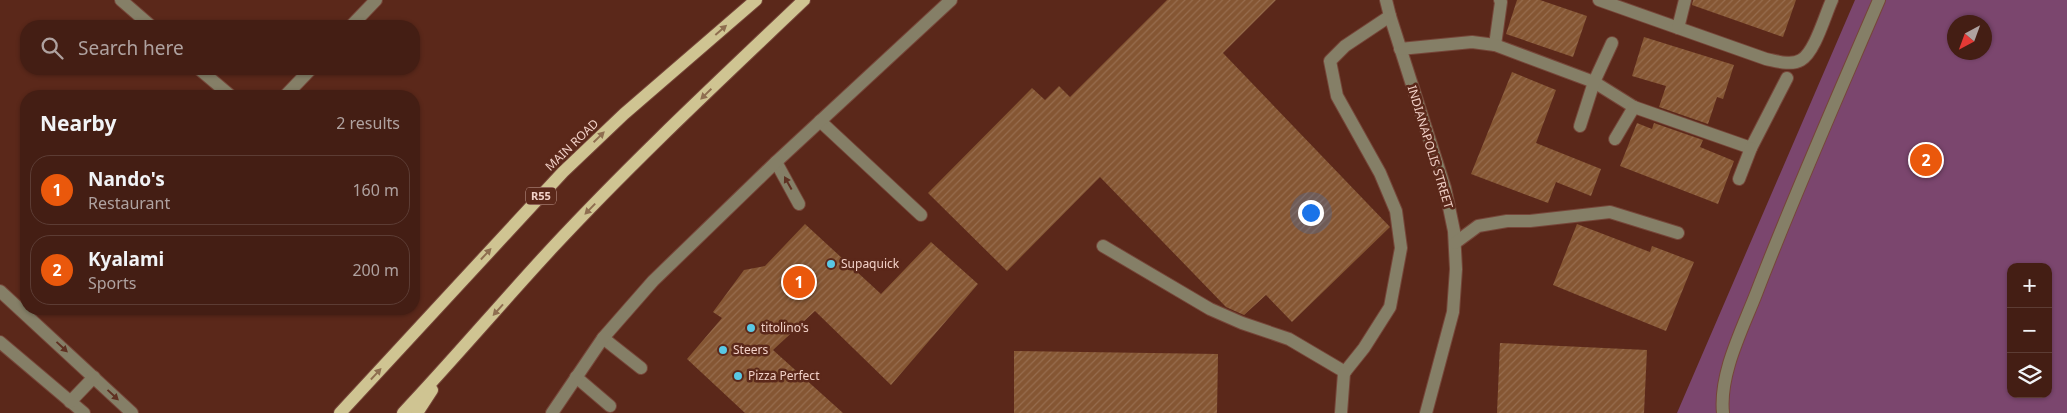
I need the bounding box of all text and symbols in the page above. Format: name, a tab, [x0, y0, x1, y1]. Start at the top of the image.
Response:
north arrow	[1947, 15, 1992, 60]
search box	[20, 20, 420, 75]
one-way arrow	[715, 24, 727, 36]
icon: search	[38, 34, 66, 62]
text: Search here	[78, 35, 184, 61]
street label: INDIANAPOLIS STREET	[1404, 83, 1457, 211]
one-way arrow	[700, 88, 712, 100]
text: Nearby	[40, 109, 116, 137]
text: 2 results	[336, 112, 400, 134]
street label: MAIN ROAD	[541, 115, 602, 174]
one-way arrow	[593, 131, 605, 143]
pin: 2	[1910, 141, 1942, 179]
text: Nando's	[88, 166, 165, 192]
one-way arrow	[783, 176, 792, 190]
text: 1	[52, 179, 62, 201]
text: 160 m	[352, 179, 399, 201]
road number: R55	[526, 188, 556, 205]
text: Restaurant	[88, 192, 170, 214]
your location	[1298, 200, 1324, 226]
one-way arrow	[584, 202, 596, 214]
text: Kyalami	[88, 246, 164, 272]
one-way arrow	[480, 248, 492, 260]
place label: Supaquick	[841, 255, 900, 272]
marker: Supaquick	[825, 258, 837, 270]
text: 2	[52, 259, 62, 281]
text: 200 m	[352, 259, 399, 281]
pin: 1	[783, 263, 815, 301]
map controls	[2007, 263, 2052, 398]
button: +	[2007, 263, 2052, 308]
text: Sports	[88, 272, 136, 294]
one-way arrow	[492, 303, 503, 316]
button: −	[2007, 308, 2052, 353]
place label: titolino's	[761, 319, 809, 336]
marker: titolino's	[745, 322, 757, 334]
one-way arrow	[55, 341, 67, 353]
place label: Steers	[733, 341, 768, 358]
marker: Steers	[717, 344, 729, 356]
button: layers	[2007, 353, 2052, 398]
place label: Pizza Perfect	[748, 367, 820, 384]
one-way arrow	[370, 368, 382, 380]
marker: Pizza Perfect	[732, 370, 744, 382]
one-way arrow	[107, 389, 119, 401]

